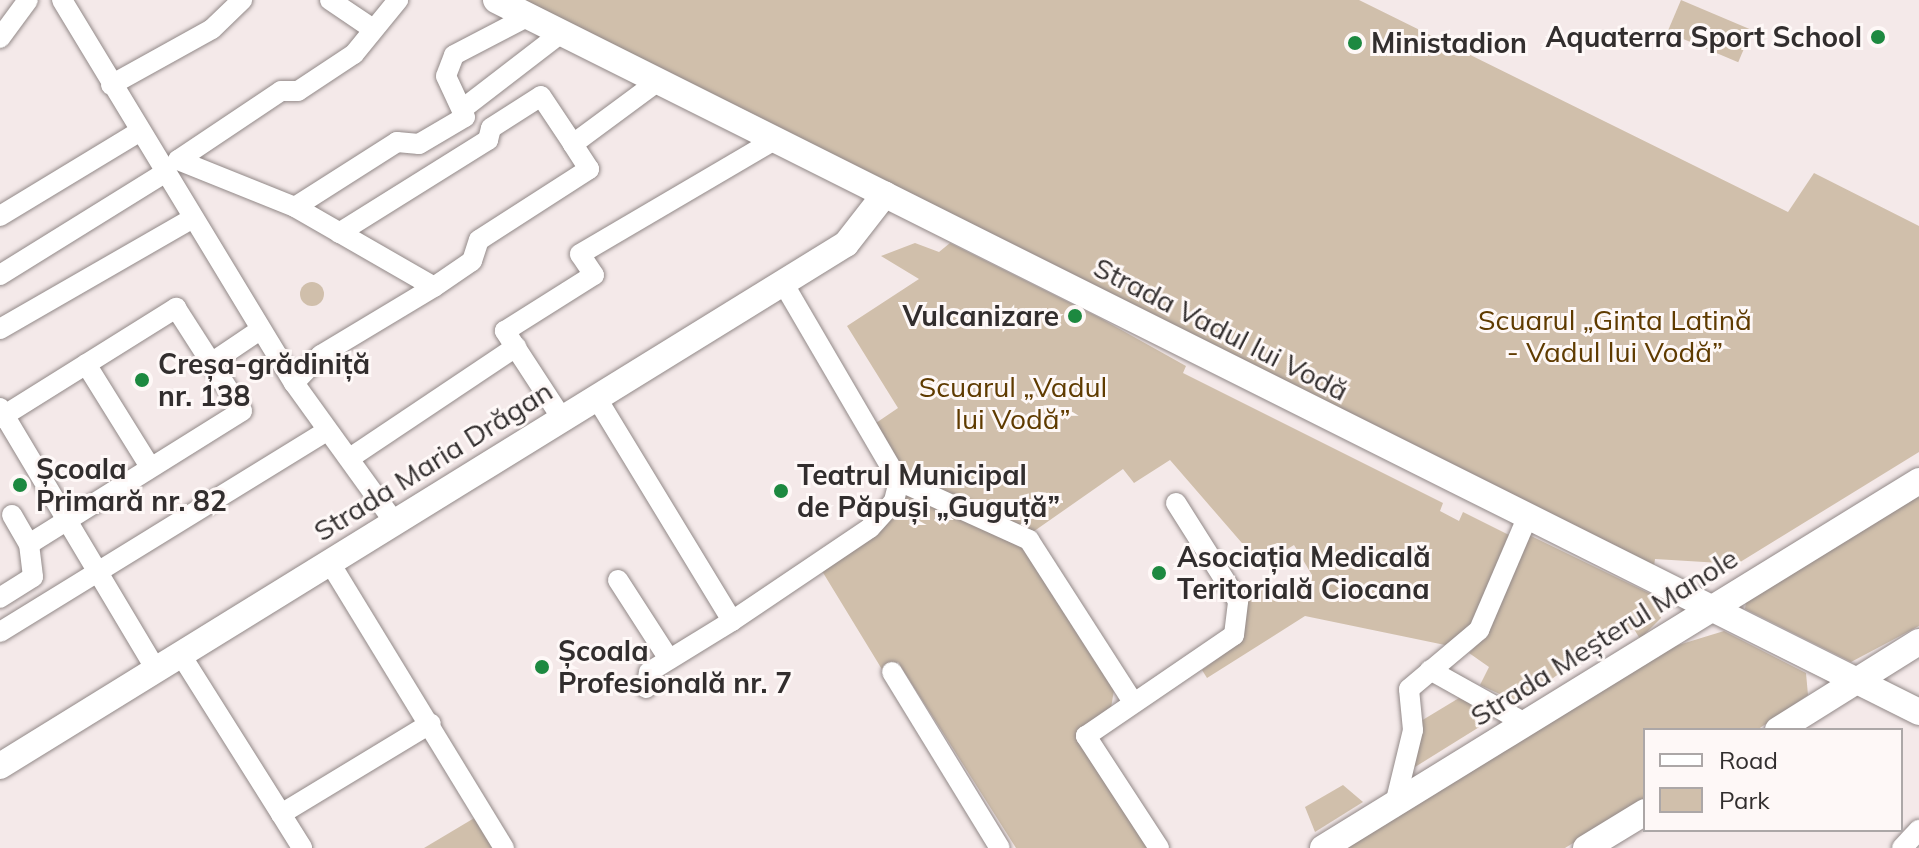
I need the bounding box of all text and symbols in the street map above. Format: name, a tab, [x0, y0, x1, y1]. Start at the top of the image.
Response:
place label: Aquaterra Sport School	[1545, 20, 1862, 54]
place label: Ministadion	[1371, 26, 1527, 60]
marker: Aquaterra Sport School	[1869, 28, 1887, 46]
marker: Ministadion	[1346, 34, 1364, 52]
street label: Strada Vadul lui Vodă	[1088, 250, 1354, 408]
place label: Vulcanizare	[903, 299, 1059, 333]
park label: Scuarul „Ginta Latină - Vadul lui Vodă”	[1478, 303, 1752, 369]
marker: Vulcanizare	[1066, 307, 1084, 325]
place label: Creșa-grădiniță nr. 138	[158, 347, 370, 413]
park label: Scuarul „Vadul lui Vodă”	[919, 370, 1107, 436]
marker: Creșa-grădiniță nr. 138	[133, 371, 151, 389]
street label: Strada Maria Drăgan	[308, 374, 558, 548]
place label: Școala Primară nr. 82	[36, 452, 227, 518]
place label: Teatrul Municipal de Păpuși „Guguță”	[797, 458, 1060, 524]
marker: Școala Primară nr. 82	[11, 476, 29, 494]
marker: Teatrul Municipal de Păpuși „Guguță”	[772, 482, 790, 500]
place label: Asociația Medicală Teritorială Ciocana	[1177, 540, 1431, 606]
street label: Strada Meșterul Manole	[1464, 541, 1744, 733]
marker: Asociația Medicală Teritorială Ciocana	[1148, 562, 1170, 584]
place label: Școala Profesională nr. 7	[558, 634, 792, 700]
marker: Școala Profesională nr. 7	[533, 658, 551, 676]
legend	[1643, 728, 1903, 832]
text: Road	[1719, 745, 1778, 775]
text: Park	[1719, 785, 1770, 815]

